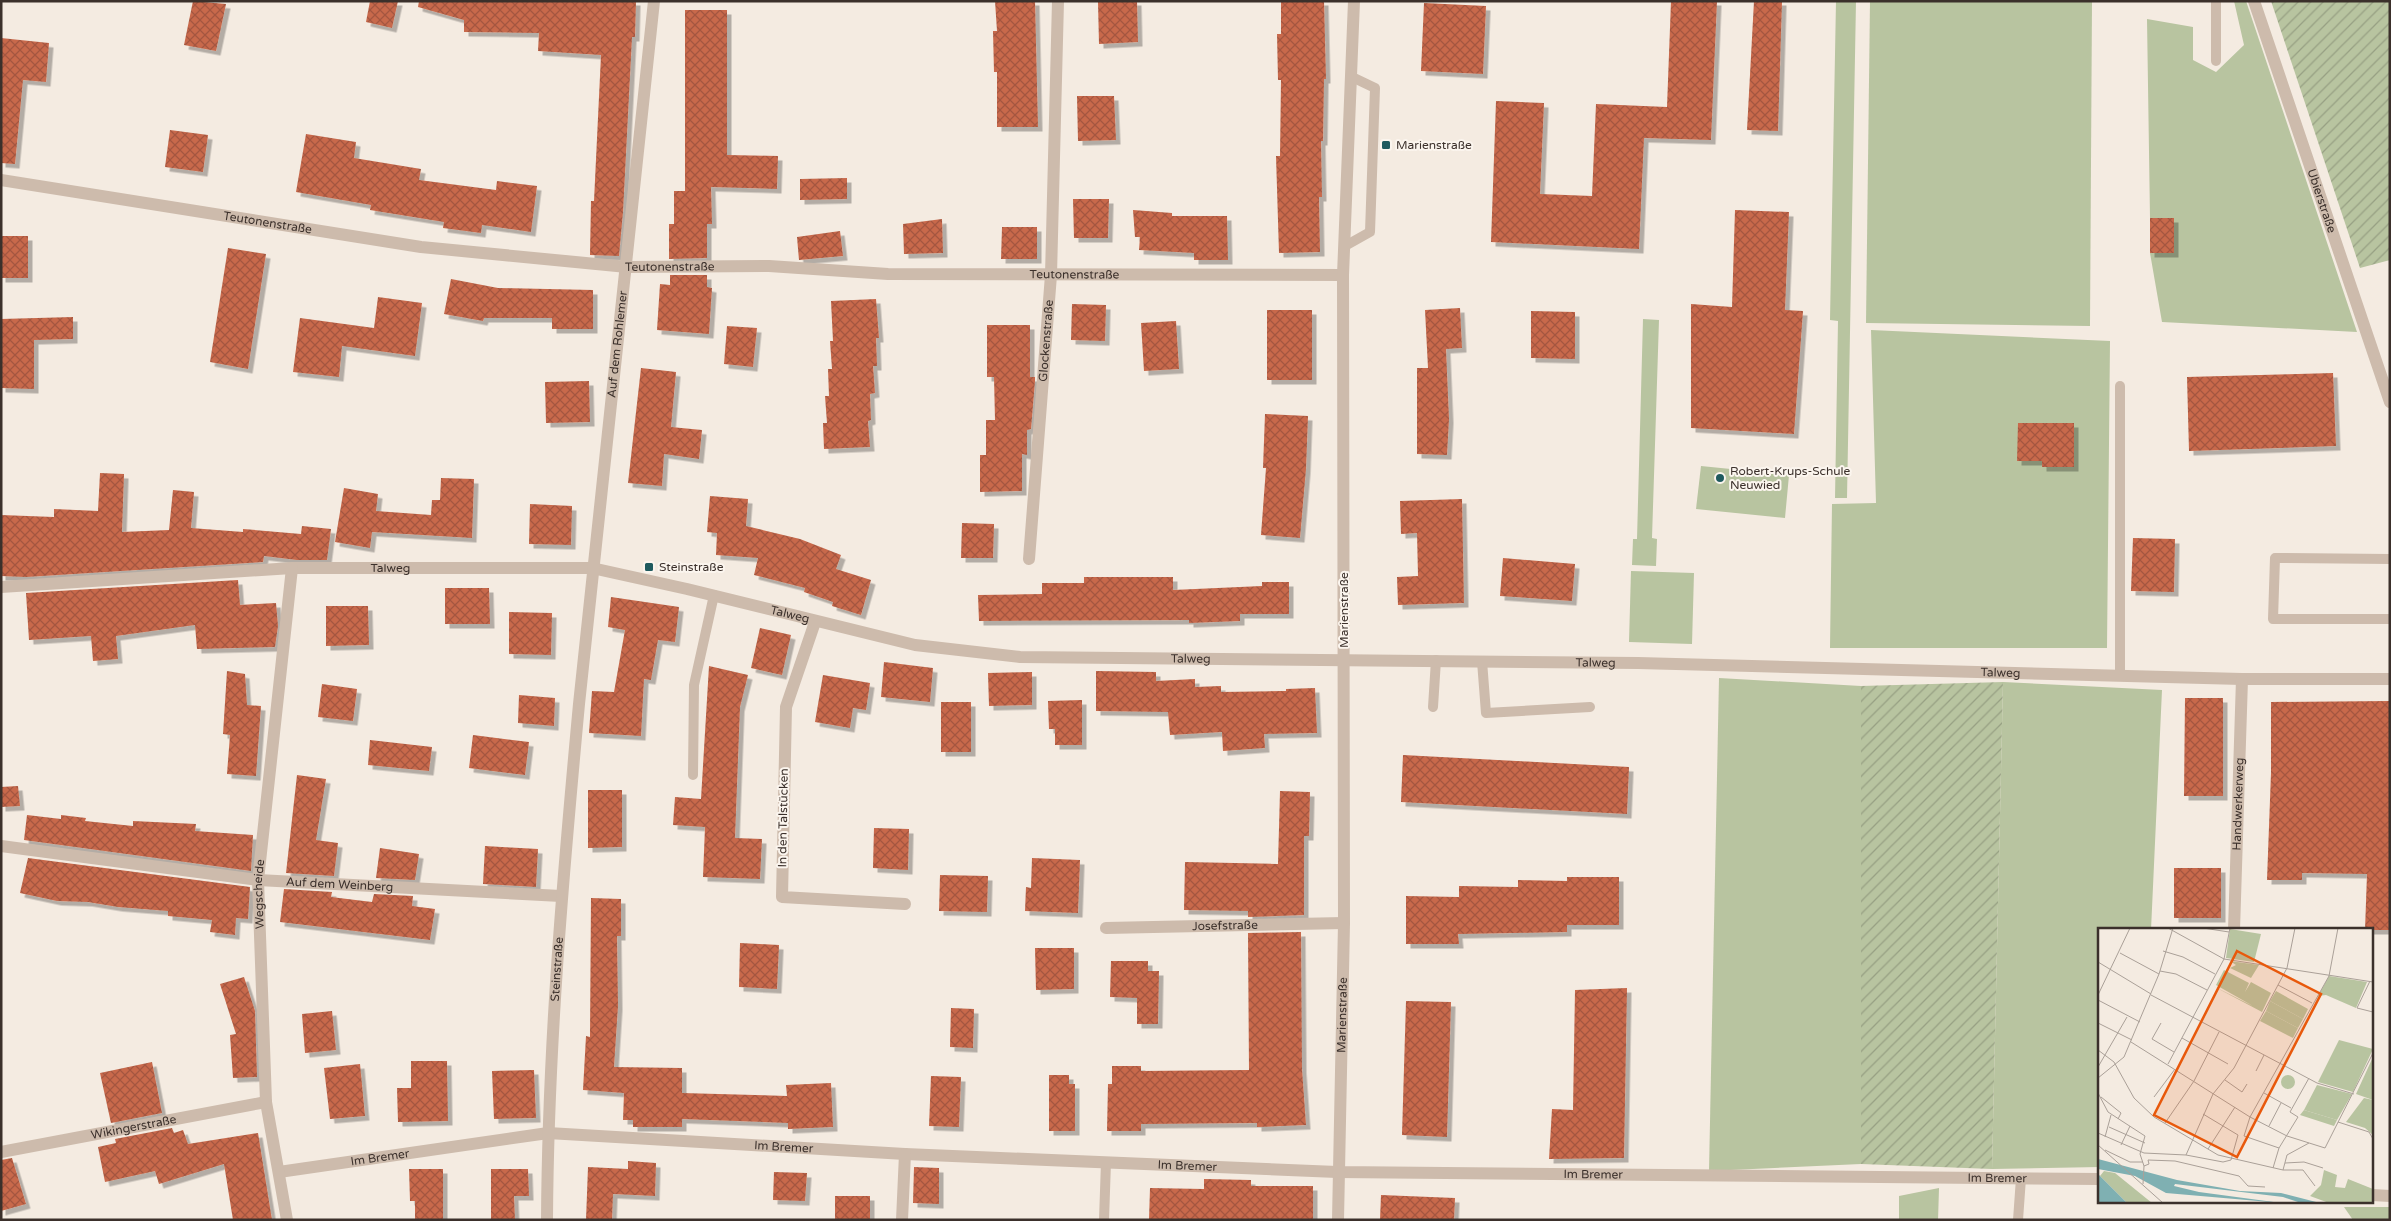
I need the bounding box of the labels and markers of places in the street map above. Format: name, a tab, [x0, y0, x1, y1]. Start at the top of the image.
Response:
place label: Marienstraße	[1396, 138, 1472, 152]
marker: Marienstraße	[1380, 139, 1392, 151]
place label: Robert-Krups-Schule Neuwied	[1730, 464, 1851, 492]
marker: Robert-Krups-Schule Neuwied	[1714, 472, 1726, 484]
place label: Steinstraße	[659, 560, 724, 574]
marker: Steinstraße	[643, 561, 655, 573]

